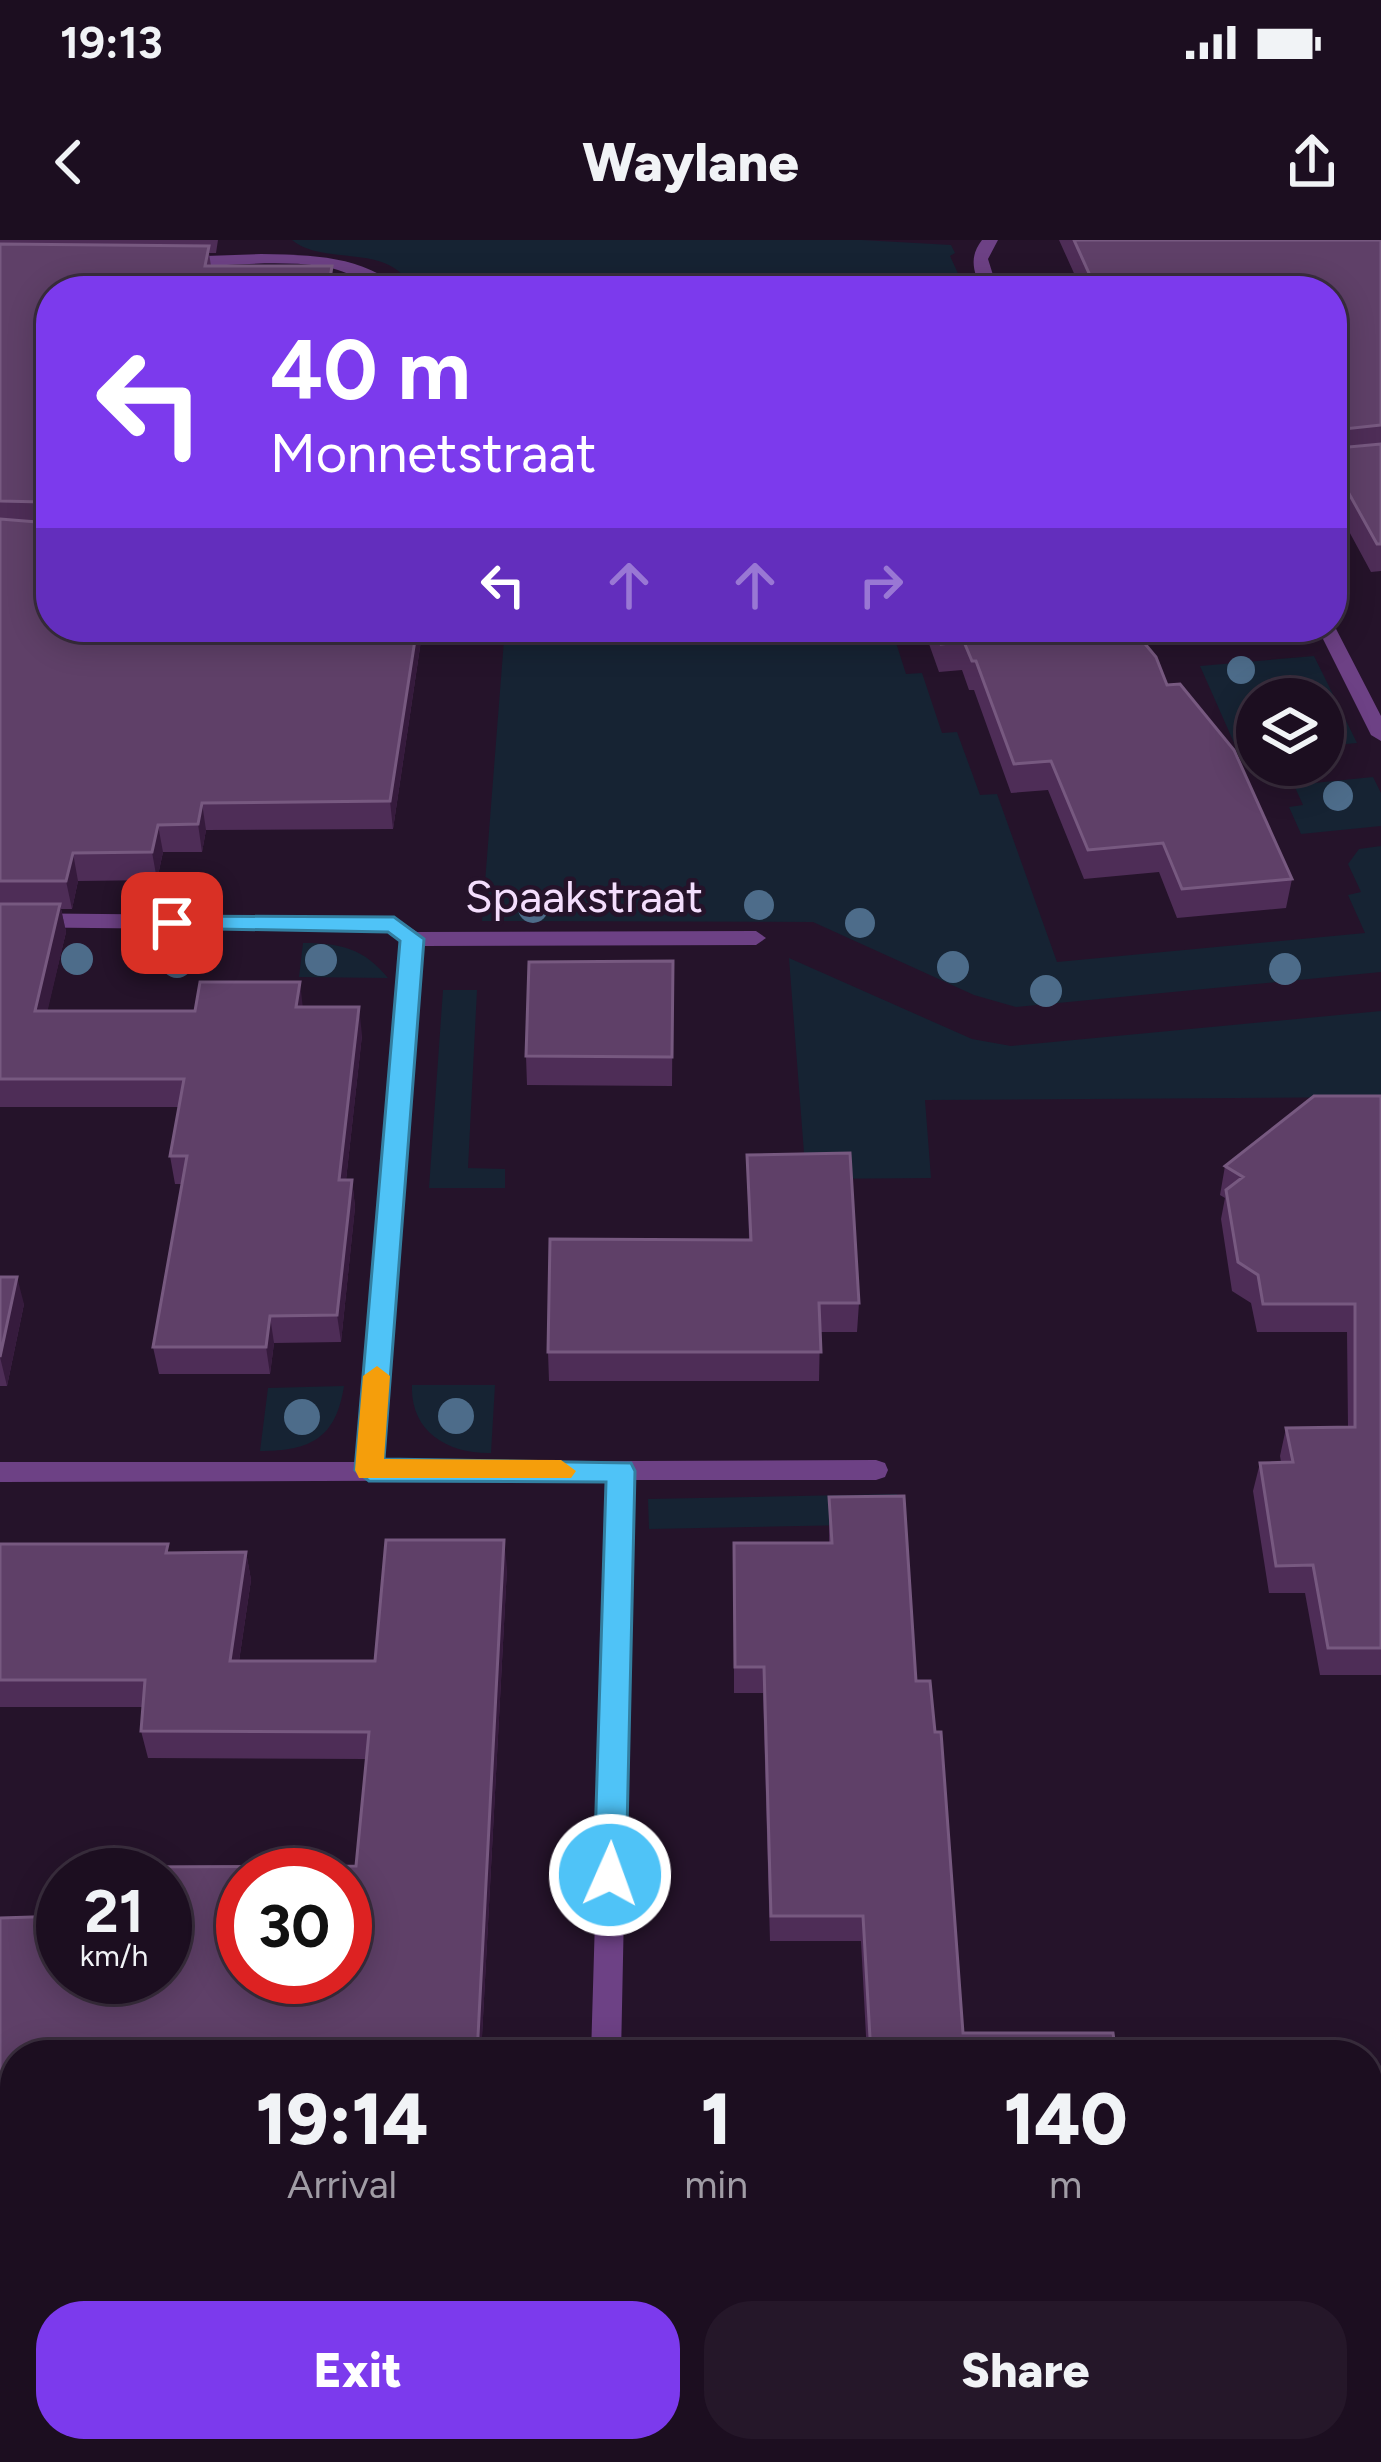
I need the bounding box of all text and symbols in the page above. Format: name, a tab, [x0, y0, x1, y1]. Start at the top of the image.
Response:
text: 19:13	[60, 15, 163, 69]
icon: back	[36, 129, 102, 195]
icon: share	[1279, 129, 1345, 195]
text: Waylane	[582, 130, 799, 195]
text: 40 m	[270, 319, 471, 420]
icon: left	[72, 324, 228, 480]
text: Monnetstraat	[270, 421, 596, 486]
icon: left	[470, 552, 536, 618]
icon: ahead	[596, 552, 662, 618]
icon: ahead	[722, 552, 788, 618]
icon: right	[848, 552, 914, 618]
map controls	[1236, 678, 1344, 786]
button: layers	[1236, 678, 1344, 786]
street label: Spaakstraat	[465, 869, 703, 923]
pin	[121, 872, 223, 974]
icon: arrive	[139, 890, 205, 956]
position arrow	[547, 1812, 673, 1938]
speed limit sign: 30	[216, 1848, 372, 2004]
text: 21	[84, 1875, 144, 1947]
text: km/h	[80, 1937, 148, 1974]
text: 19:14	[256, 2076, 429, 2162]
text: 1	[701, 2076, 731, 2162]
text: 140	[1004, 2076, 1127, 2162]
text: Arrival	[287, 2161, 397, 2208]
text: min	[684, 2161, 748, 2208]
text: m	[1049, 2161, 1082, 2208]
button: Exit	[36, 2301, 680, 2439]
button: Share	[704, 2301, 1347, 2439]

